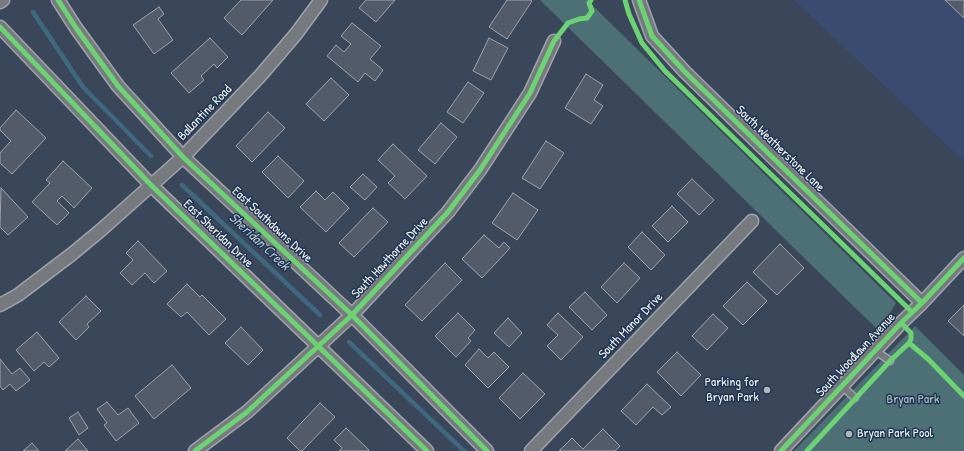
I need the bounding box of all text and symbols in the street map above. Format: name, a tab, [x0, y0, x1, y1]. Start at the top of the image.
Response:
street label: Ballantine Road	[175, 82, 235, 144]
street label: South Weatherstone Lane	[732, 103, 828, 195]
street label: East Southdowns Drive	[229, 184, 315, 266]
street label: East Sheridan Drive	[180, 197, 256, 271]
water label: Sheridan Creek	[225, 210, 293, 274]
street label: South Hawthorne Drive	[348, 214, 432, 302]
street label: South Manor Drive	[596, 290, 666, 362]
street label: South Woodlawn Avenue	[813, 310, 899, 400]
place label: Parking for Bryan Park	[705, 375, 759, 406]
marker: Parking for Bryan Park	[762, 385, 772, 395]
park label: Bryan Park	[887, 392, 939, 408]
place label: Bryan Park Pool	[857, 426, 933, 442]
marker: Bryan Park Pool	[844, 429, 854, 439]

